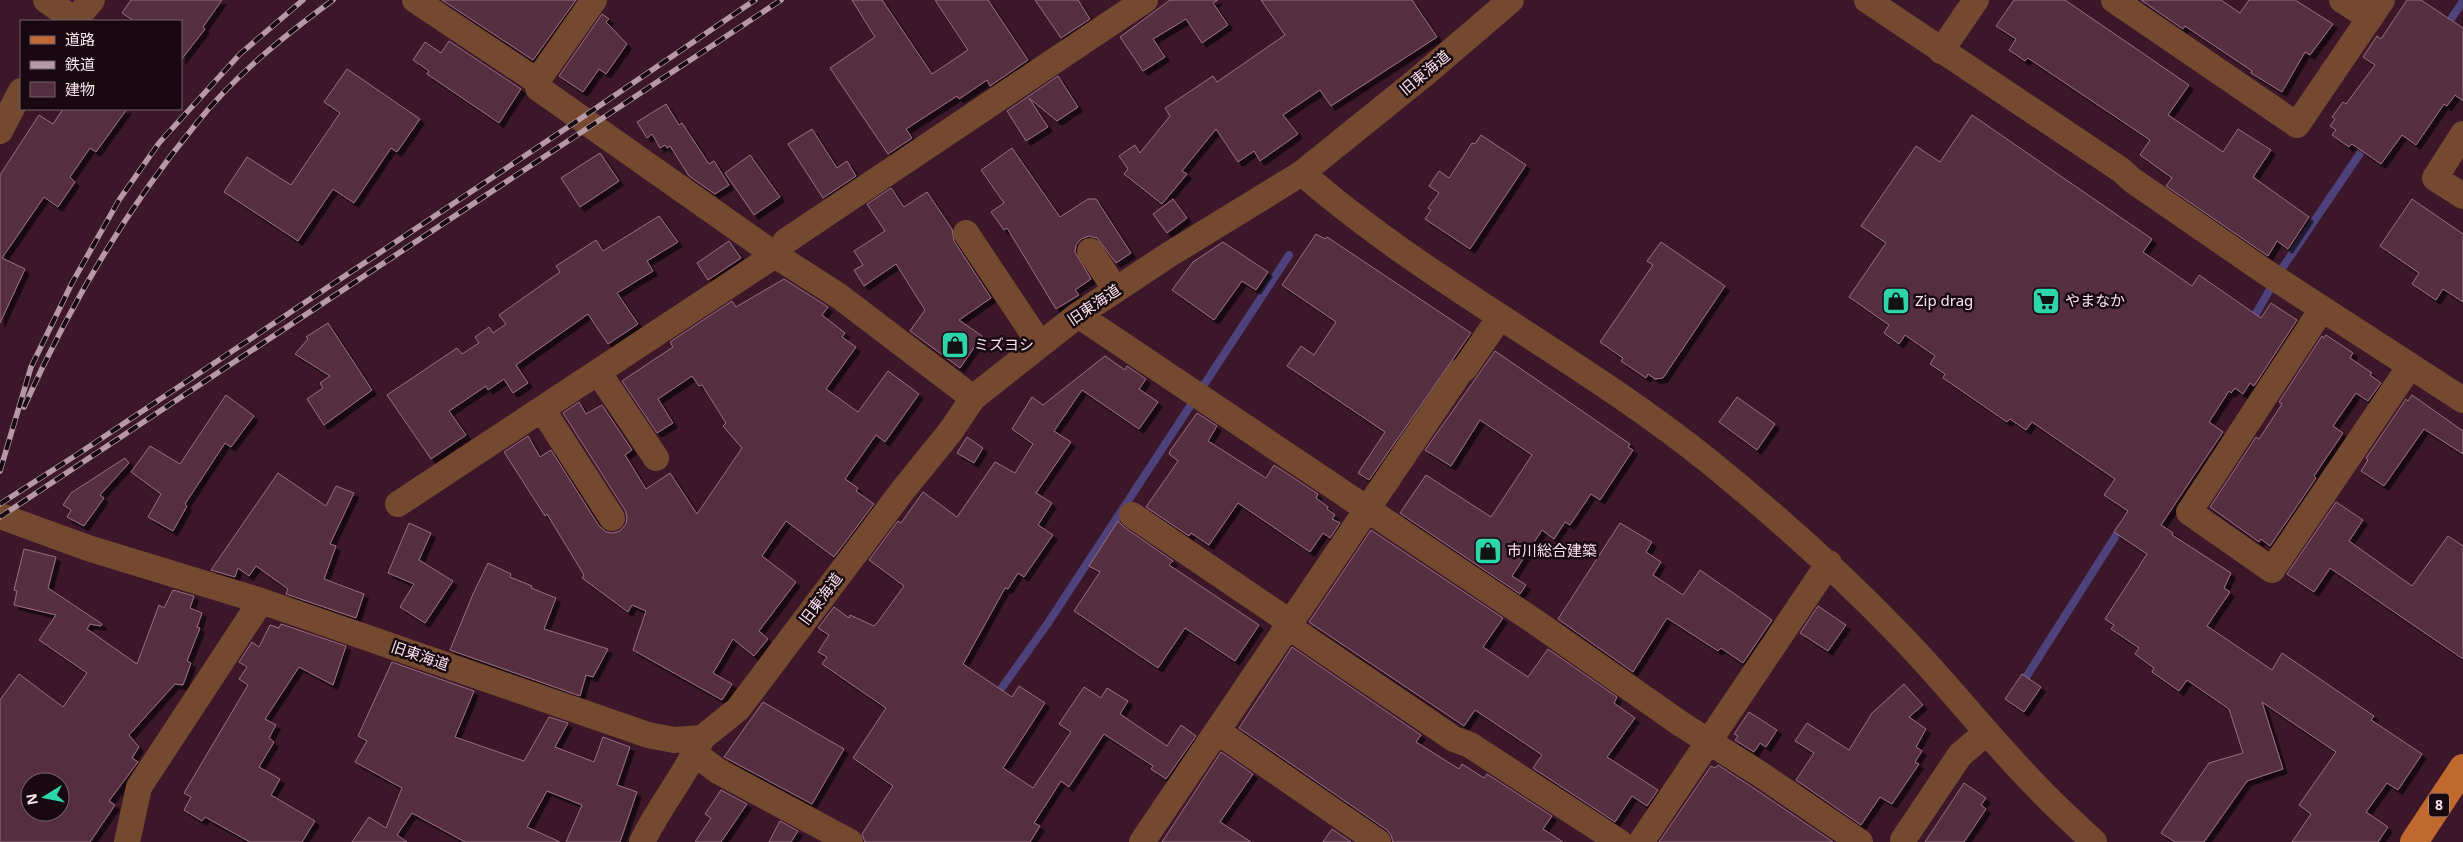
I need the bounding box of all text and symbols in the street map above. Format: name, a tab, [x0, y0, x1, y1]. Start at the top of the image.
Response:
legend	[20, 20, 182, 110]
text: 道路	[65, 29, 95, 49]
street label: 旧東海道	[1395, 45, 1454, 99]
text: 鉄道	[65, 54, 95, 74]
text: 建物	[65, 79, 95, 99]
street label: 旧東海道	[1063, 279, 1124, 329]
shop icon: Zip drag	[1881, 286, 1911, 316]
supermarket icon: やまなか	[2031, 286, 2061, 316]
place label: Zip drag	[1915, 290, 1973, 310]
place label: やまなか	[2065, 290, 2125, 310]
shop icon: ミズヨシ	[940, 330, 970, 360]
place label: ミズヨシ	[974, 334, 1034, 354]
shop icon: 市川総合建築	[1473, 536, 1503, 566]
place label: 市川総合建築	[1507, 540, 1597, 560]
street label: 旧東海道	[794, 568, 846, 628]
street label: 旧東海道	[389, 636, 452, 674]
north arrow	[20, 772, 70, 822]
text: N	[21, 792, 42, 807]
road number: 8	[2429, 794, 2449, 816]

